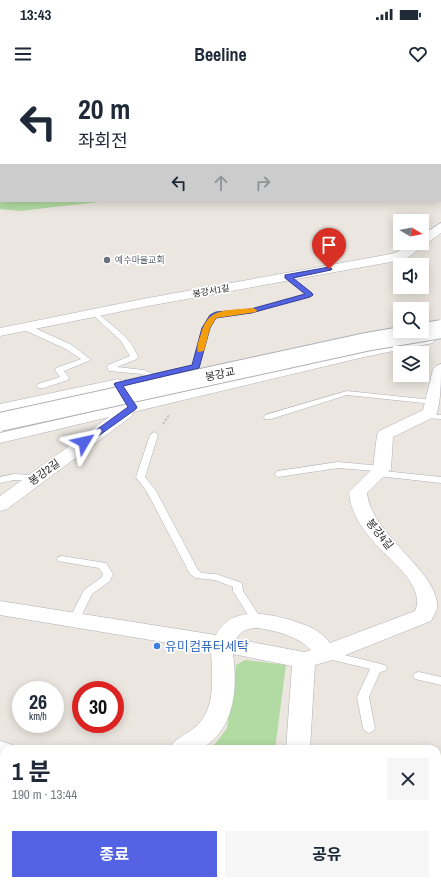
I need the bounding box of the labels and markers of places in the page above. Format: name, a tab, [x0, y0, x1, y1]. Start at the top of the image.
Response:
pin	[312, 228, 346, 269]
place label: 예수마을교회	[115, 254, 165, 266]
marker: 예수마을교회	[102, 255, 112, 265]
place label: 유미컴퓨터세탁	[165, 638, 249, 655]
marker: 유미컴퓨터세탁	[152, 641, 162, 651]

